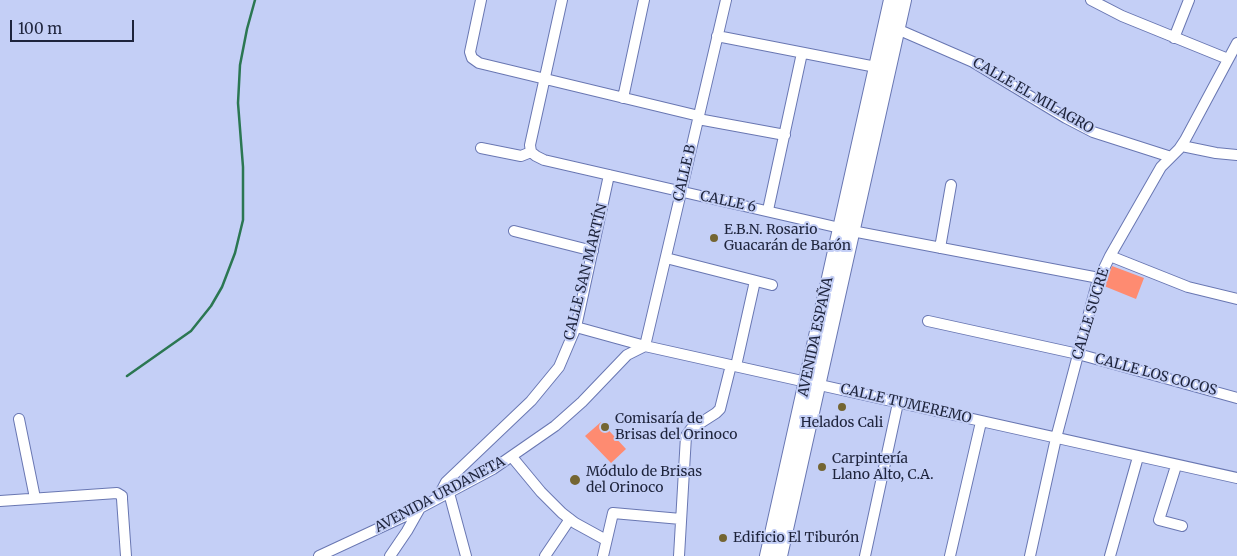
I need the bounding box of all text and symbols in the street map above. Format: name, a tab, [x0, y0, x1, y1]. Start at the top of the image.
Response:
scale bar	[12, 10, 136, 42]
text: 100 m	[18, 19, 62, 38]
street label: CALLE EL MILAGRO	[970, 55, 1096, 137]
street label: CALLE B	[670, 143, 700, 203]
street label: CALLE 6	[698, 188, 758, 216]
street label: CALLE SAN MARTÍN	[561, 202, 611, 342]
place label: E.B.N. Rosario Guacarán de Barón	[724, 222, 851, 254]
marker: E.B.N. Rosario Guacarán de Barón	[708, 232, 720, 244]
street label: CALLE SUCRE	[1069, 266, 1113, 362]
street label: AVENIDA ESPAÑA	[795, 276, 837, 398]
street label: CALLE LOS COCOS	[1093, 351, 1219, 399]
street label: CALLE TUMEREMO	[839, 381, 973, 427]
marker: Helados Cali	[836, 401, 848, 413]
place label: Comisaría de Brisas del Orinoco	[615, 411, 737, 444]
place label: Helados Cali	[801, 415, 883, 431]
marker: Comisaría de Brisas del Orinoco	[599, 421, 611, 433]
place label: Carpintería Llano Alto, C.A.	[832, 451, 933, 484]
street label: AVENIDA URDANETA	[372, 454, 508, 536]
marker: Carpintería Llano Alto, C.A.	[816, 461, 828, 473]
place label: Módulo de Brisas del Orinoco	[586, 464, 702, 497]
marker: Módulo de Brisas del Orinoco	[568, 473, 582, 487]
place label: Edificio El Tiburón	[733, 530, 859, 546]
marker: Edificio El Tiburón	[717, 532, 729, 544]

